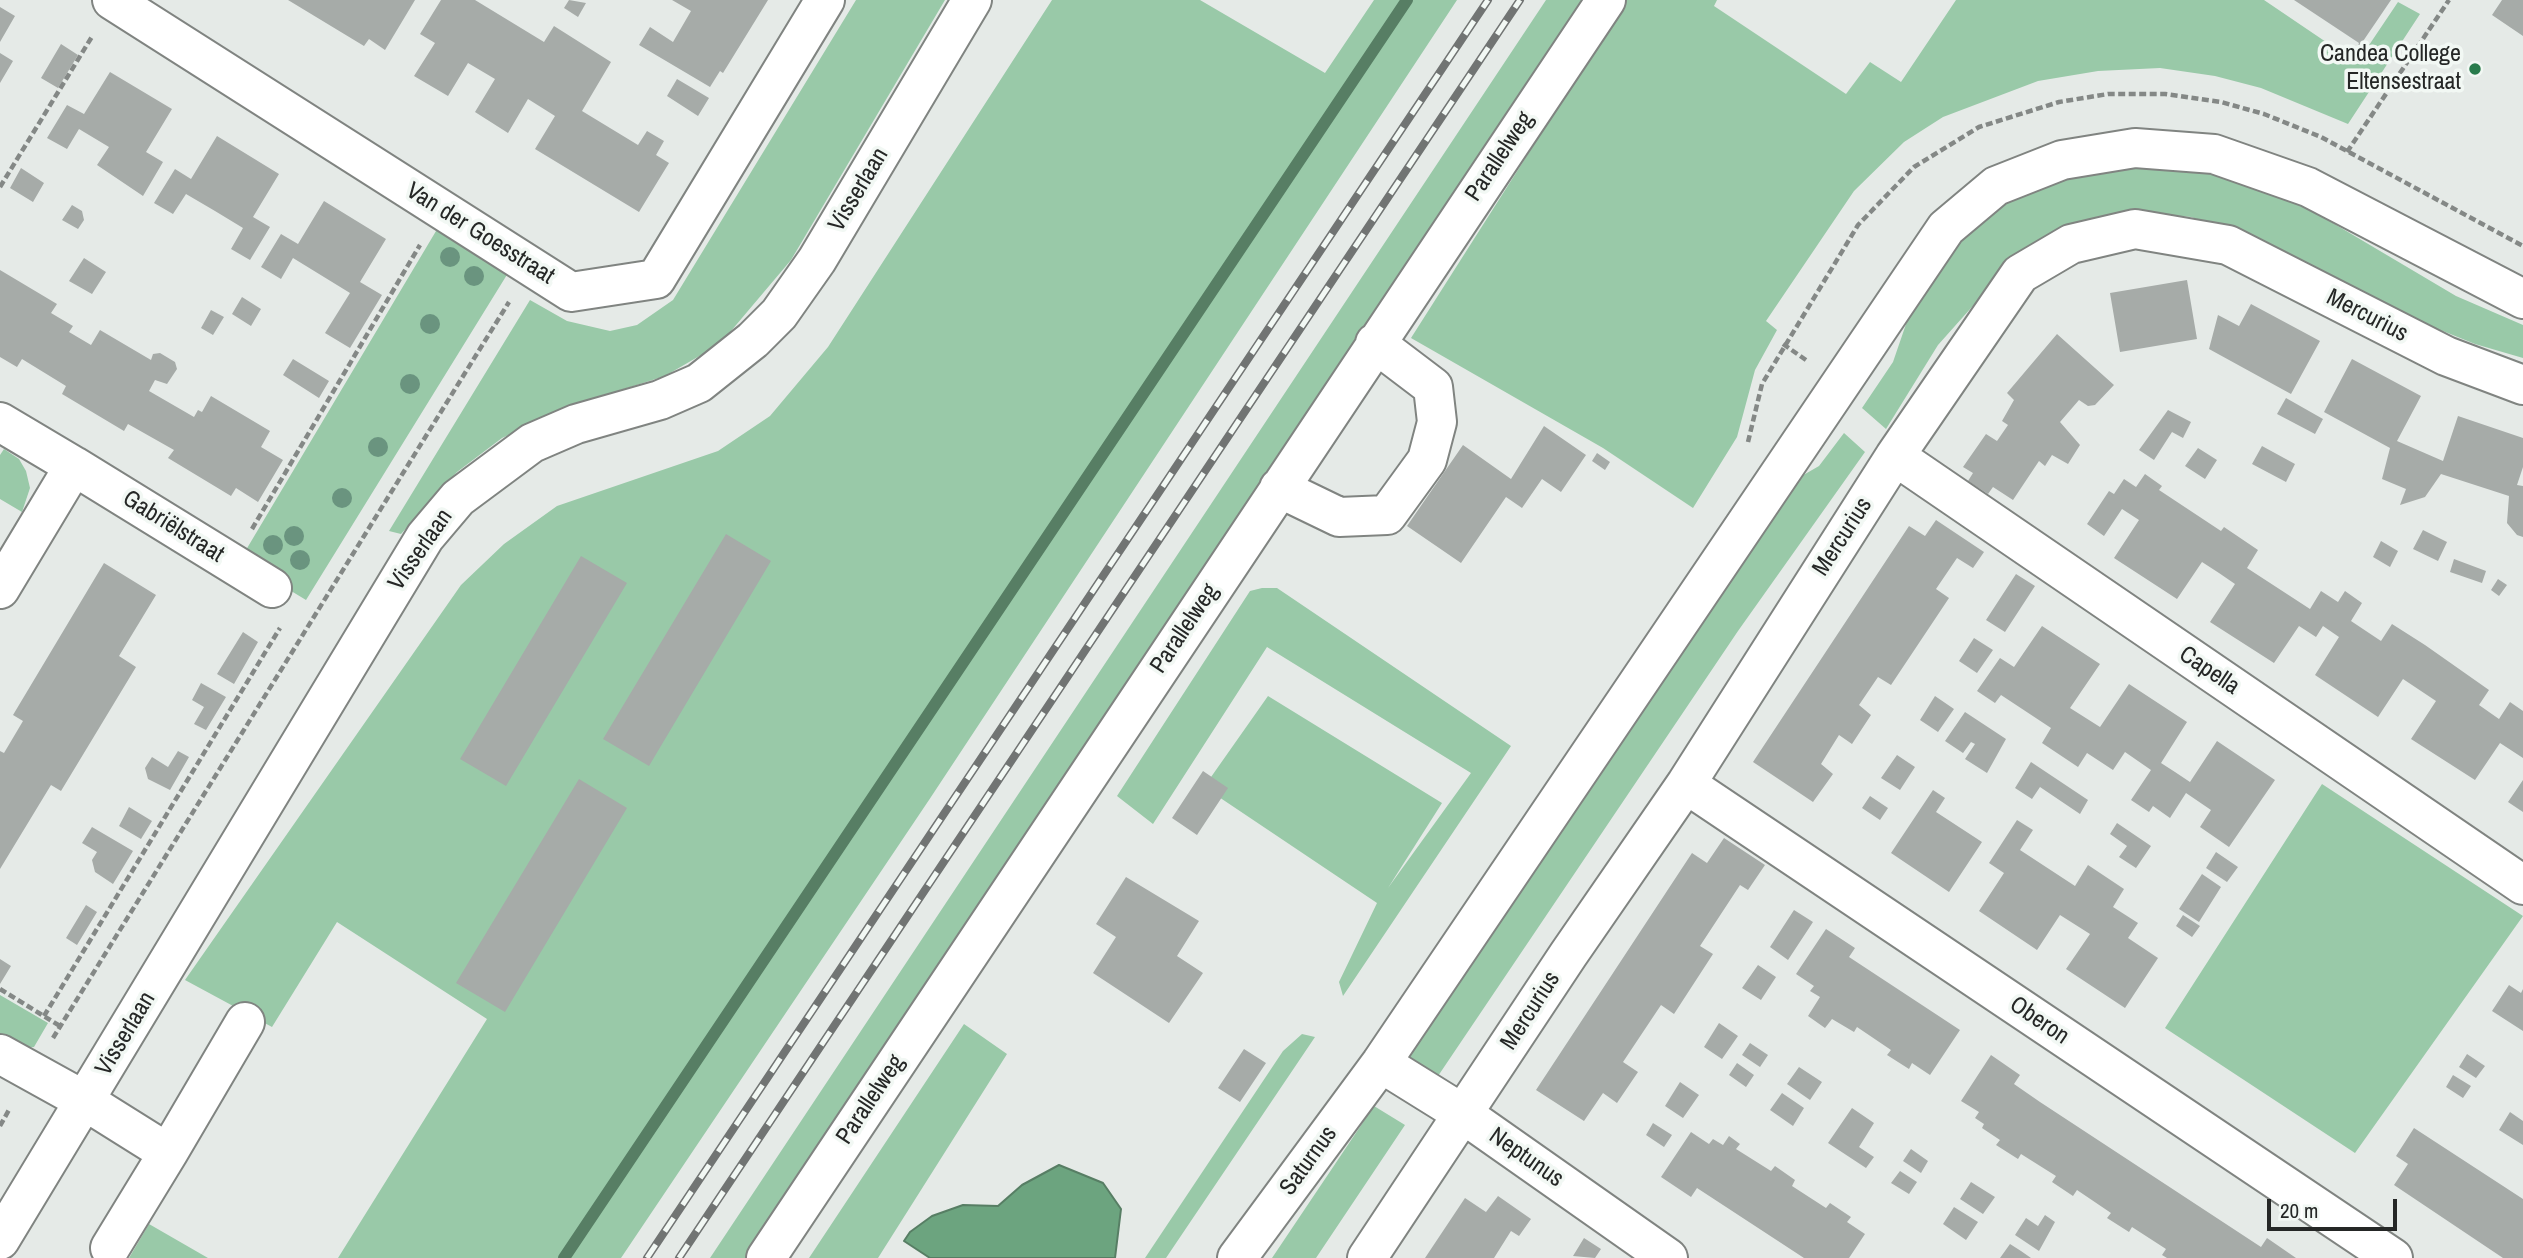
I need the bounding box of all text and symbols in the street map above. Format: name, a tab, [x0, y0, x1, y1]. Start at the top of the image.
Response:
place label: Candea College Eltensestraat	[2320, 41, 2461, 97]
marker: Candea College Eltensestraat	[2467, 61, 2483, 77]
street label: Parallelweg	[1460, 107, 1540, 207]
street label: Visserlaan	[823, 143, 895, 237]
street label: Van der Goesstraat	[401, 177, 559, 291]
street label: Mercurius	[2321, 283, 2413, 349]
street label: Gabriëlstraat	[117, 485, 229, 569]
street label: Mercurius	[1807, 492, 1879, 582]
street label: Visserlaan	[383, 504, 459, 596]
street label: Parallelweg	[1145, 579, 1225, 679]
street label: Capella	[2173, 640, 2245, 702]
street label: Mercurius	[1495, 966, 1567, 1056]
street label: Visserlaan	[90, 987, 162, 1081]
street label: Oberon	[2004, 991, 2074, 1051]
street label: Parallelweg	[831, 1050, 911, 1150]
street label: Saturnus	[1274, 1121, 1344, 1201]
street label: Neptunus	[1483, 1122, 1569, 1194]
scale bar	[2271, 1184, 2400, 1228]
text: 20 m	[2280, 1196, 2318, 1225]

